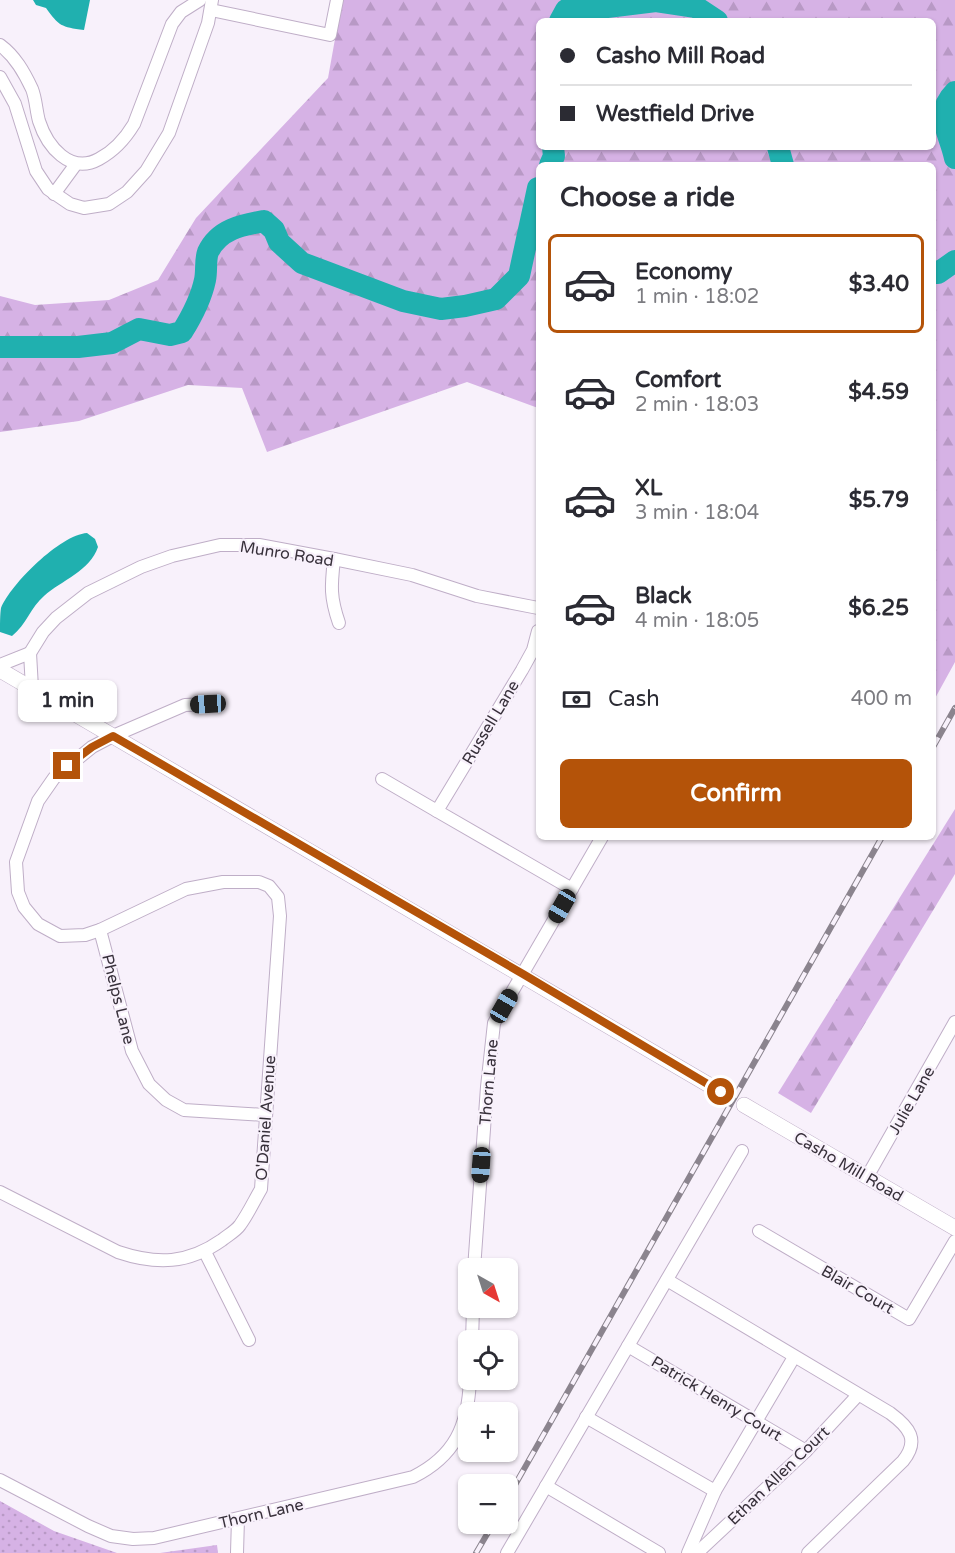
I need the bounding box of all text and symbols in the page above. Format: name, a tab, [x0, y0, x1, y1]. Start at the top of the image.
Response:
text: Casho Mill Road	[596, 43, 765, 69]
text: Westfield Drive	[596, 101, 754, 127]
text: Choose a ride	[560, 181, 735, 214]
icon: car	[563, 257, 617, 311]
text: Economy	[635, 259, 732, 285]
text: $3.40	[849, 271, 909, 297]
text: 1 min · 18:02	[635, 285, 759, 309]
icon: car	[563, 365, 617, 419]
text: Comfort	[635, 367, 721, 393]
text: $4.59	[848, 379, 909, 405]
text: 2 min · 18:03	[635, 393, 759, 417]
icon: car	[563, 473, 617, 527]
text: XL	[635, 475, 662, 501]
text: $5.79	[849, 487, 909, 513]
text: 3 min · 18:04	[635, 501, 759, 525]
street label: Munro Road	[238, 537, 335, 571]
icon: car	[563, 581, 617, 635]
text: Black	[635, 583, 692, 609]
text: $6.25	[848, 595, 909, 621]
text: 4 min · 18:05	[635, 609, 759, 633]
street label: Russell Lane	[458, 677, 524, 768]
callout: 1 min	[17, 679, 116, 721]
icon: cash	[560, 683, 593, 716]
text: Cash	[608, 686, 660, 712]
text: 400 m	[851, 687, 912, 711]
text: 1 min	[41, 689, 94, 713]
car	[190, 694, 226, 714]
route end	[53, 752, 80, 779]
button: Confirm	[560, 759, 912, 828]
car	[545, 886, 579, 926]
street label: Phelps Lane	[97, 952, 139, 1046]
car	[487, 986, 521, 1026]
street label: Thorn Lane	[475, 1038, 503, 1126]
street label: O'Daniel Avenue	[252, 1055, 280, 1181]
street label: Julie Lane	[884, 1063, 939, 1138]
route start	[707, 1078, 734, 1105]
street label: Casho Mill Road	[790, 1127, 907, 1206]
car	[471, 1146, 491, 1184]
north arrow	[458, 1258, 518, 1318]
map controls	[458, 1258, 518, 1534]
street label: Blair Court	[818, 1261, 897, 1319]
button: locate	[458, 1330, 518, 1390]
street label: Patrick Henry Court	[648, 1352, 785, 1446]
button: +	[458, 1402, 518, 1462]
street label: Ethan Allen Court	[724, 1422, 834, 1529]
button: −	[458, 1474, 518, 1534]
street label: Thorn Lane	[217, 1495, 305, 1533]

